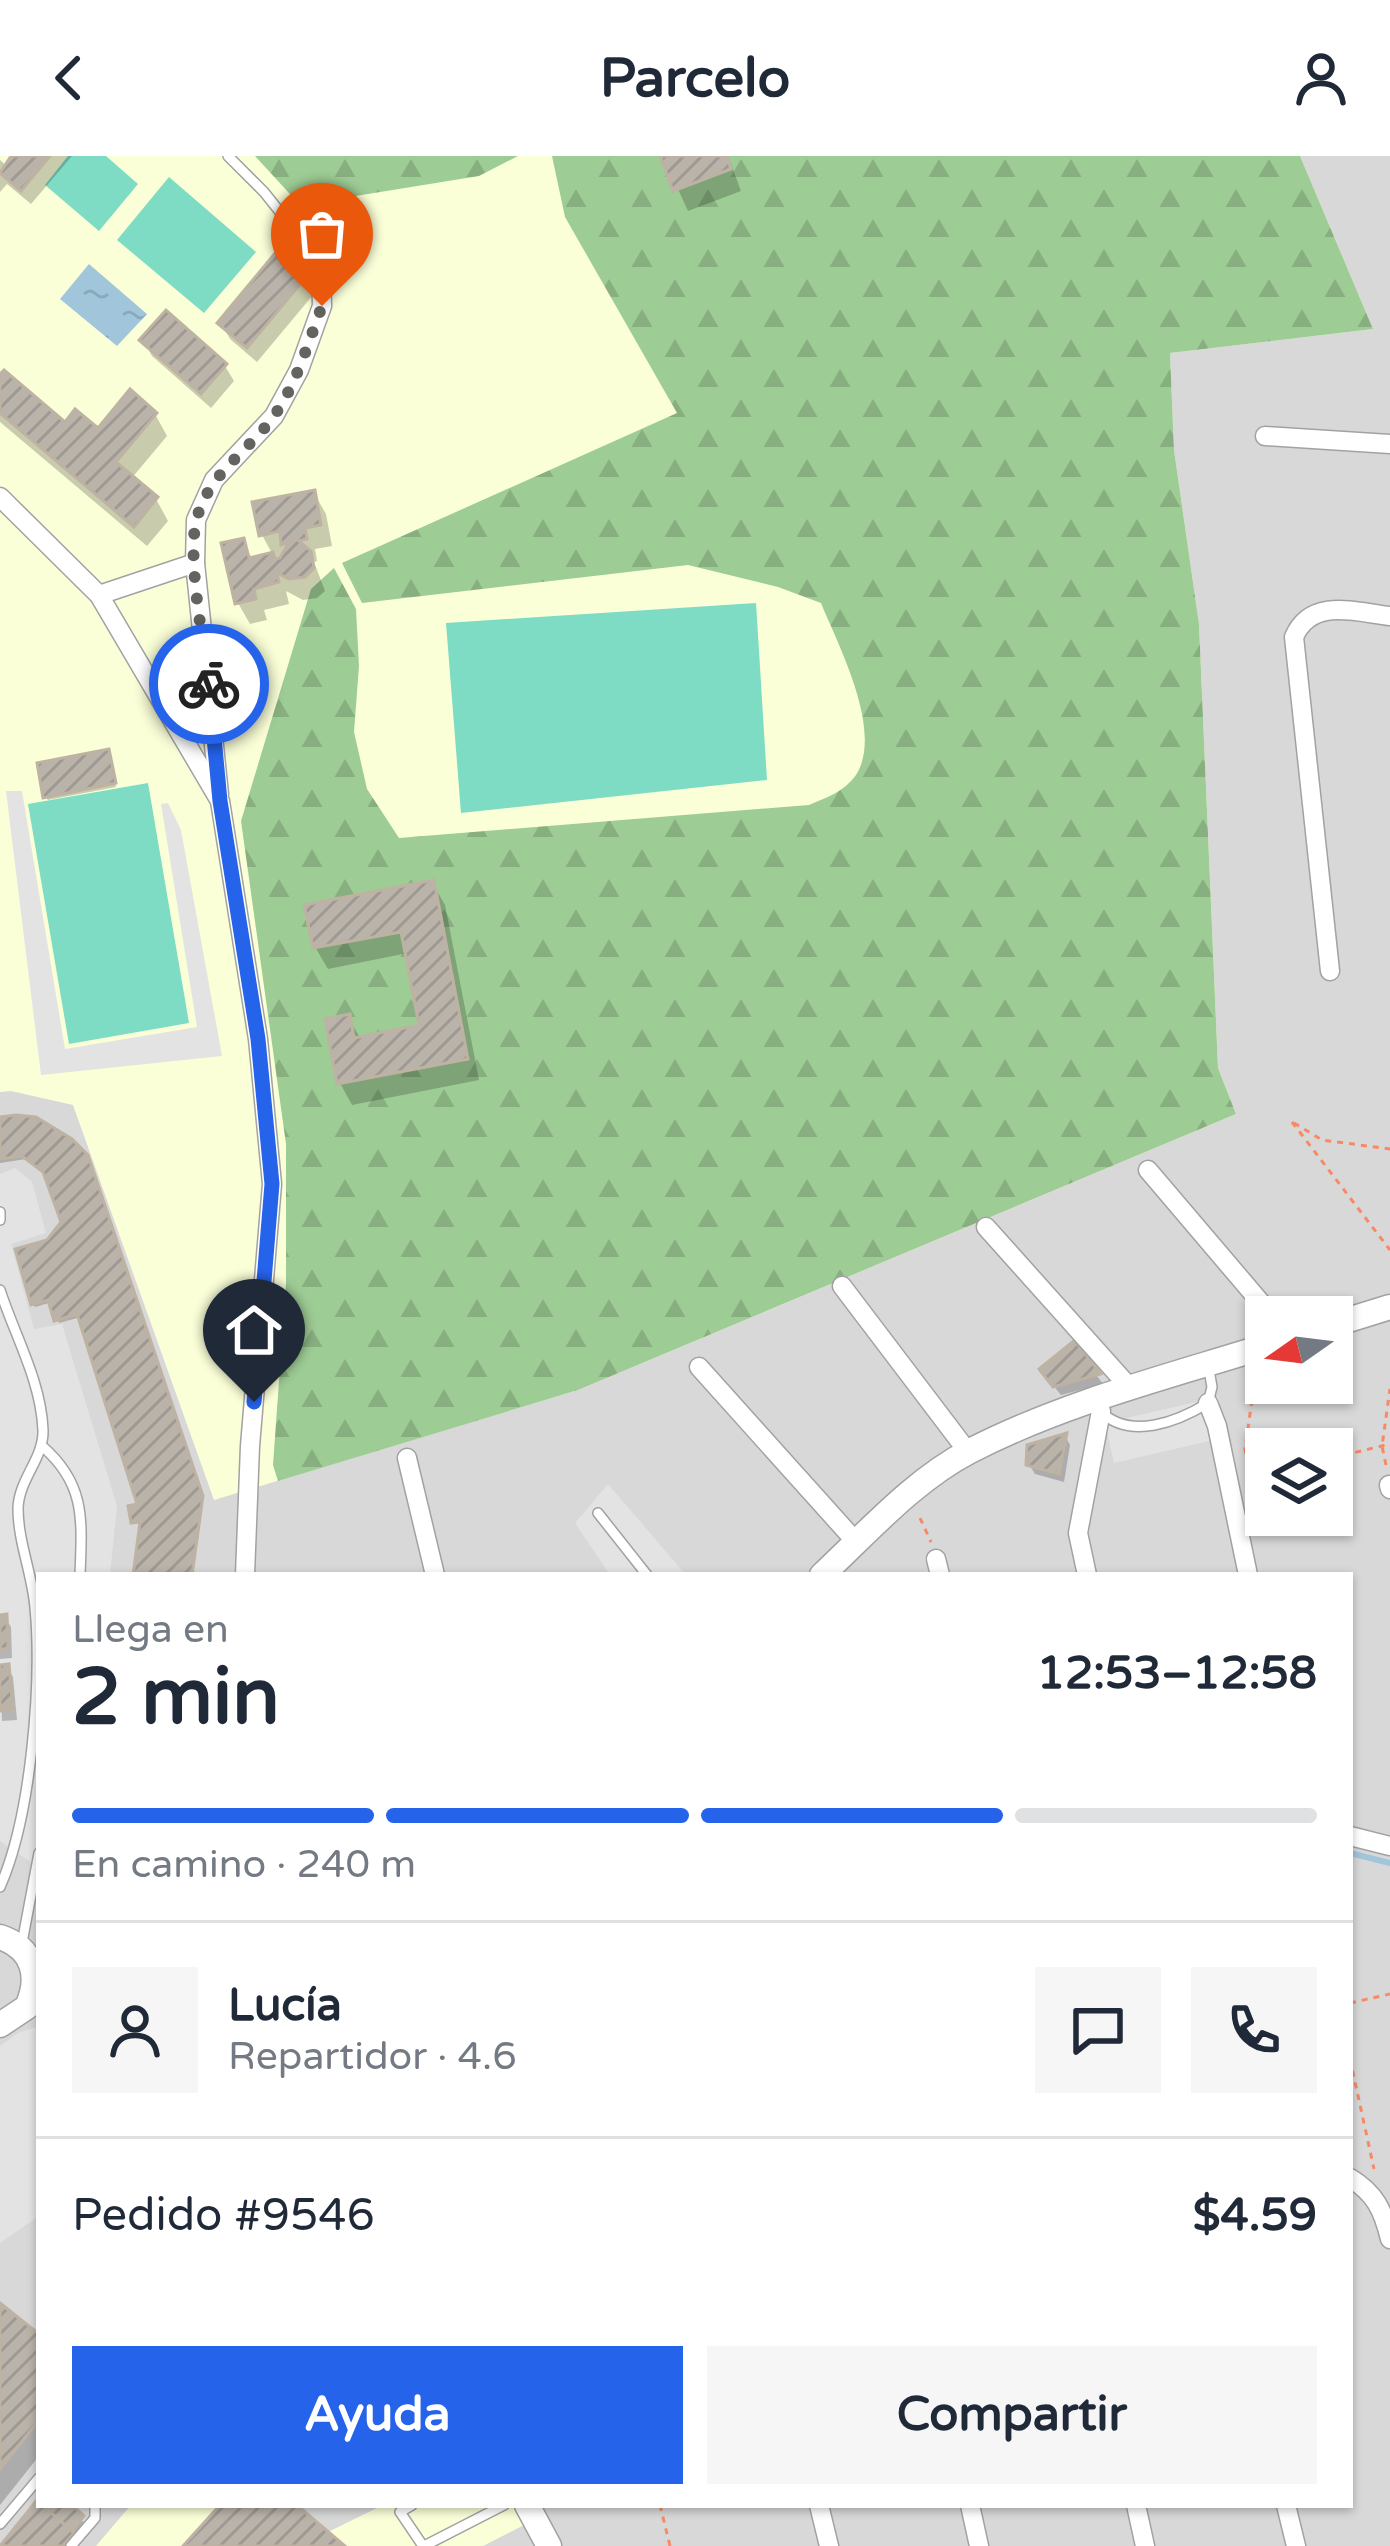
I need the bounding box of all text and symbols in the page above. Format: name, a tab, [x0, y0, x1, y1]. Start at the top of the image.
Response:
icon: back	[36, 45, 102, 111]
icon: person	[1288, 45, 1354, 111]
text: Parcelo	[600, 46, 790, 111]
pin	[271, 183, 373, 306]
icon: bag	[289, 201, 355, 267]
courier	[149, 624, 269, 744]
icon: bike	[176, 651, 242, 717]
pin	[203, 1279, 305, 1402]
north arrow	[1245, 1296, 1353, 1404]
map controls	[1245, 1296, 1353, 1536]
icon: home	[221, 1297, 287, 1363]
button: layers	[1245, 1428, 1353, 1536]
text: Llega en	[72, 1606, 229, 1653]
text: 12:53–12:58	[1037, 1647, 1317, 1701]
text: 2 min	[72, 1651, 280, 1745]
text: En camino · 240 m	[72, 1841, 416, 1888]
button: person	[72, 1967, 198, 2093]
button: chat	[1035, 1967, 1161, 2093]
button: phone	[1191, 1967, 1317, 2093]
text: Lucía	[228, 1979, 342, 2033]
text: Repartidor · 4.6	[228, 2033, 517, 2080]
text: Pedido #9546	[72, 2189, 375, 2243]
text: $4.59	[1193, 2189, 1317, 2243]
button: Ayuda	[72, 2346, 683, 2484]
button: Compartir	[707, 2346, 1317, 2484]

